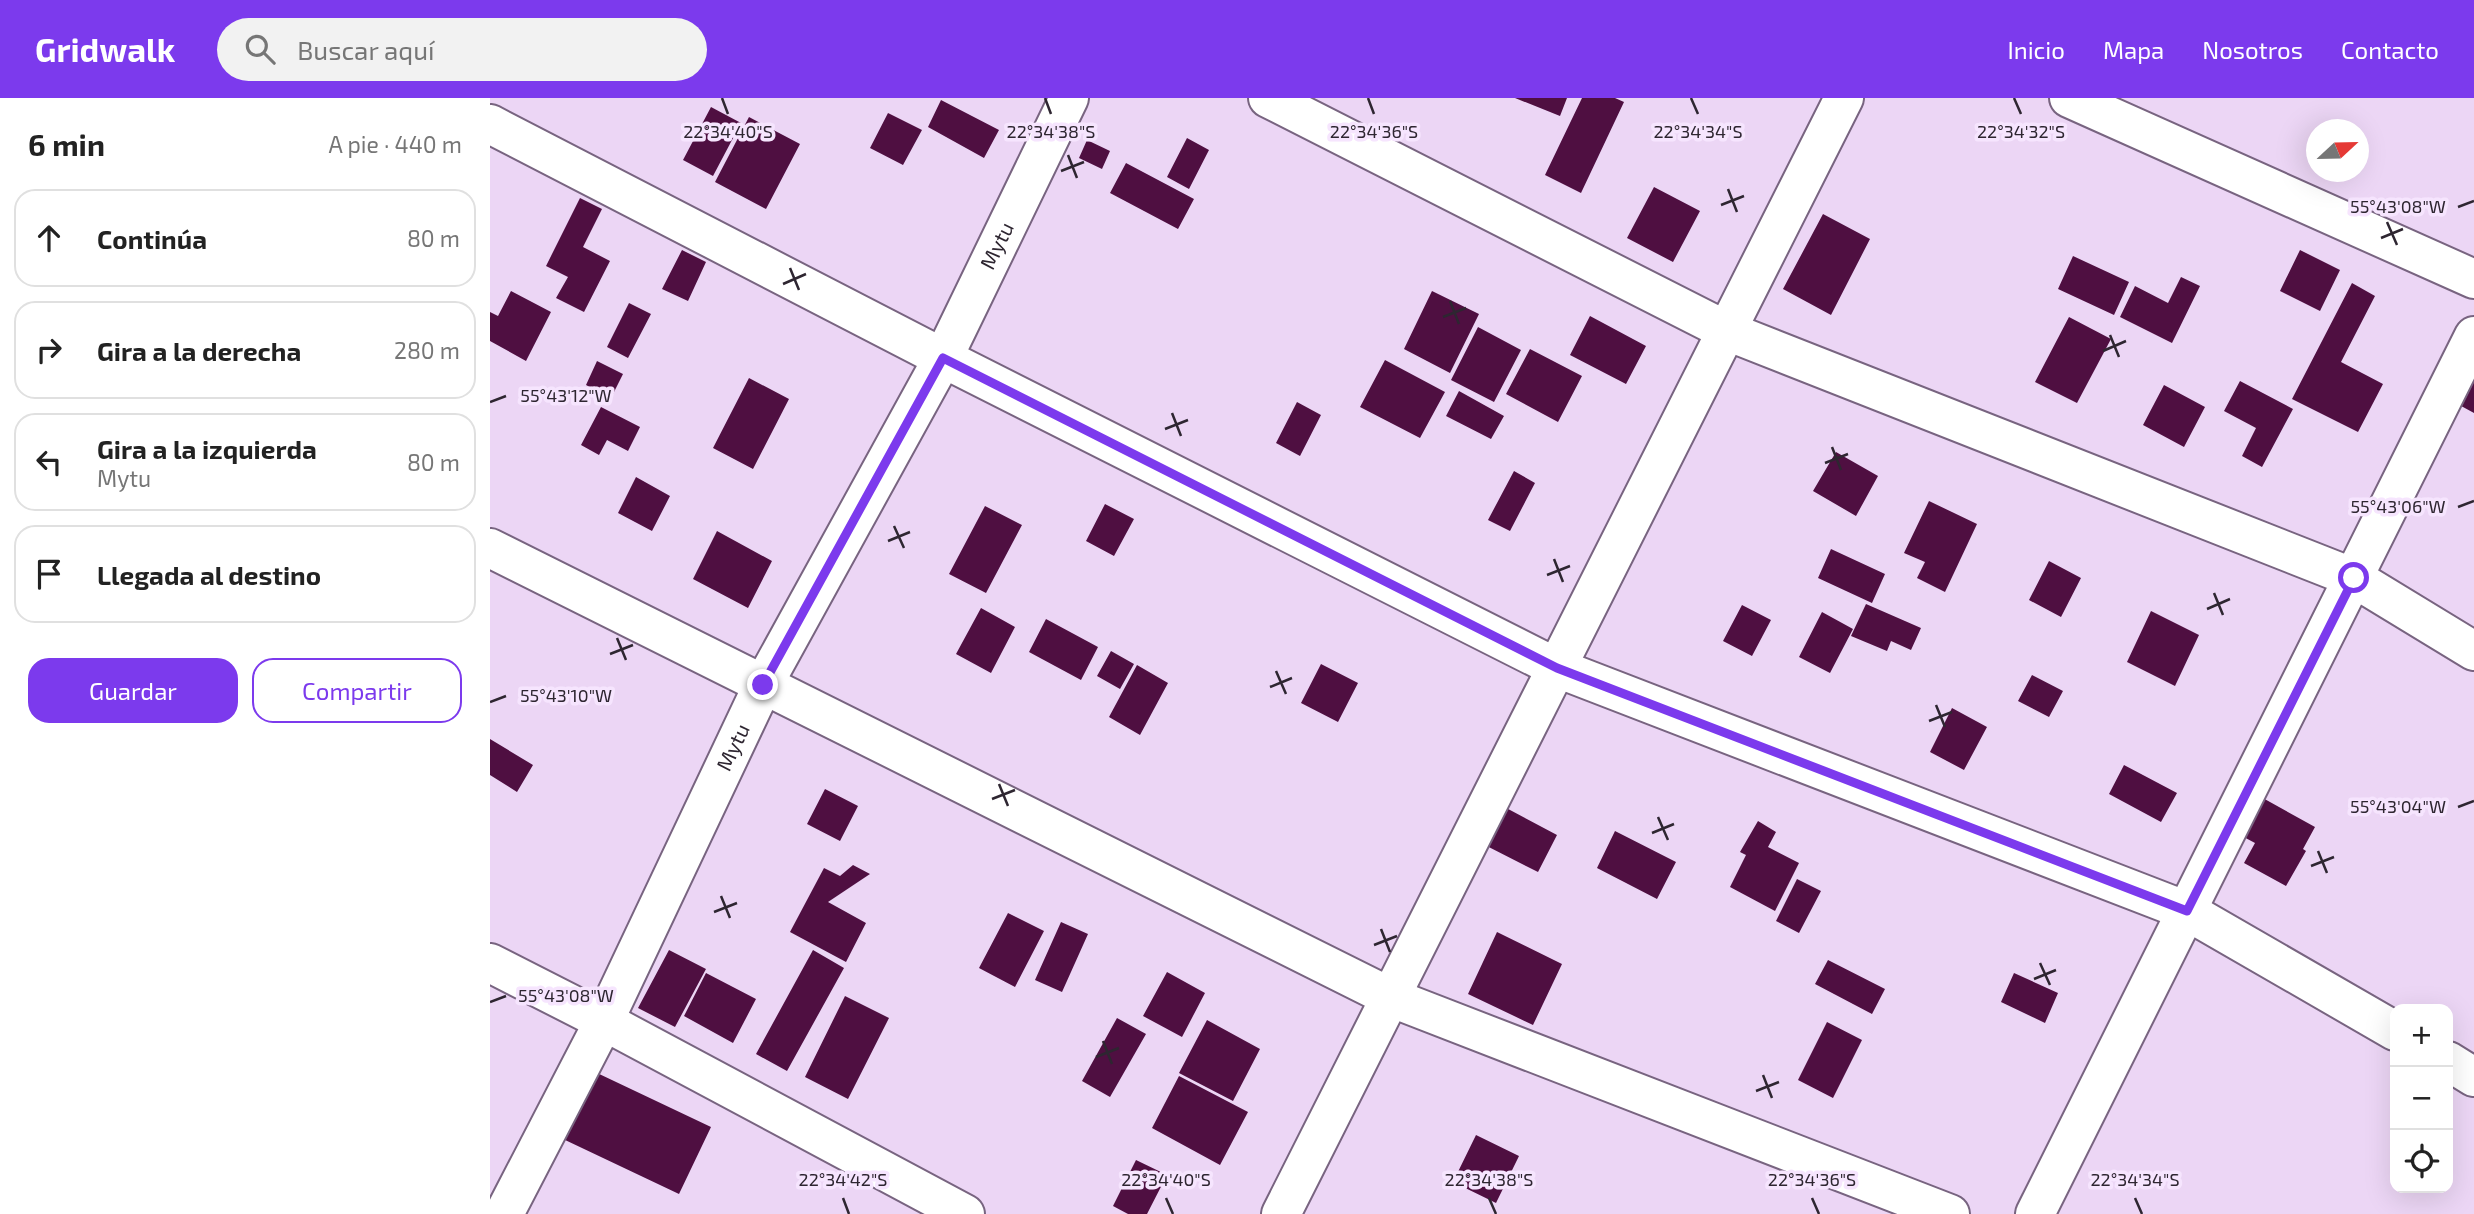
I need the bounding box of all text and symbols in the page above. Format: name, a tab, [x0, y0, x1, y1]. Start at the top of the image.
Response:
search box	[217, 18, 707, 81]
text: Gridwalk	[35, 29, 175, 69]
icon: search	[241, 30, 279, 68]
text: Buscar aquí	[297, 34, 434, 65]
text: Inicio	[2007, 35, 2065, 64]
text: Mapa	[2103, 35, 2164, 64]
text: Nosotros	[2202, 35, 2303, 64]
text: Contacto	[2341, 35, 2439, 64]
north arrow	[2306, 119, 2369, 182]
text: 22°34'40"S	[683, 120, 773, 142]
text: 22°34'38"S	[1007, 120, 1095, 142]
text: 22°34'36"S	[1330, 120, 1418, 142]
text: 22°34'34"S	[1654, 120, 1743, 142]
text: 22°34'32"S	[1977, 120, 2065, 142]
text: 6 min	[28, 126, 105, 162]
text: A pie · 440 m	[329, 130, 462, 158]
text: 55°43'08"W	[2350, 195, 2446, 217]
street label: Mytu	[974, 217, 1018, 273]
icon: ahead	[30, 219, 68, 257]
text: Continúa	[97, 223, 207, 254]
text: 80 m	[407, 224, 460, 252]
icon: right	[30, 331, 68, 369]
text: Gira a la derecha	[97, 335, 301, 366]
text: 280 m	[394, 336, 460, 364]
text: 55°43'12"W	[520, 384, 612, 406]
text: Gira a la izquierda	[97, 433, 317, 464]
icon: left	[30, 443, 68, 481]
text: 80 m	[407, 448, 460, 476]
text: Mytu	[97, 464, 151, 492]
text: 55°43'06"W	[2350, 495, 2446, 517]
icon: arrive	[30, 555, 68, 593]
text: Llegada al destino	[97, 559, 321, 590]
route start	[2338, 562, 2369, 593]
button: Guardar	[28, 658, 238, 723]
button: Compartir	[252, 658, 462, 723]
route end	[747, 669, 778, 700]
text: 55°43'10"W	[520, 684, 612, 706]
street label: Mytu	[710, 719, 754, 775]
text: 55°43'04"W	[2350, 795, 2446, 817]
text: 55°43'08"W	[518, 984, 614, 1006]
map controls	[2390, 1004, 2453, 1193]
button: +	[2390, 1004, 2453, 1067]
button: −	[2390, 1067, 2453, 1130]
button: locate	[2390, 1130, 2453, 1193]
text: 22°34'42"S	[799, 1168, 887, 1190]
text: 22°34'40"S	[1121, 1168, 1211, 1190]
text: 22°34'38"S	[1445, 1168, 1533, 1190]
text: 22°34'36"S	[1768, 1168, 1856, 1190]
text: 22°34'34"S	[2091, 1168, 2180, 1190]

